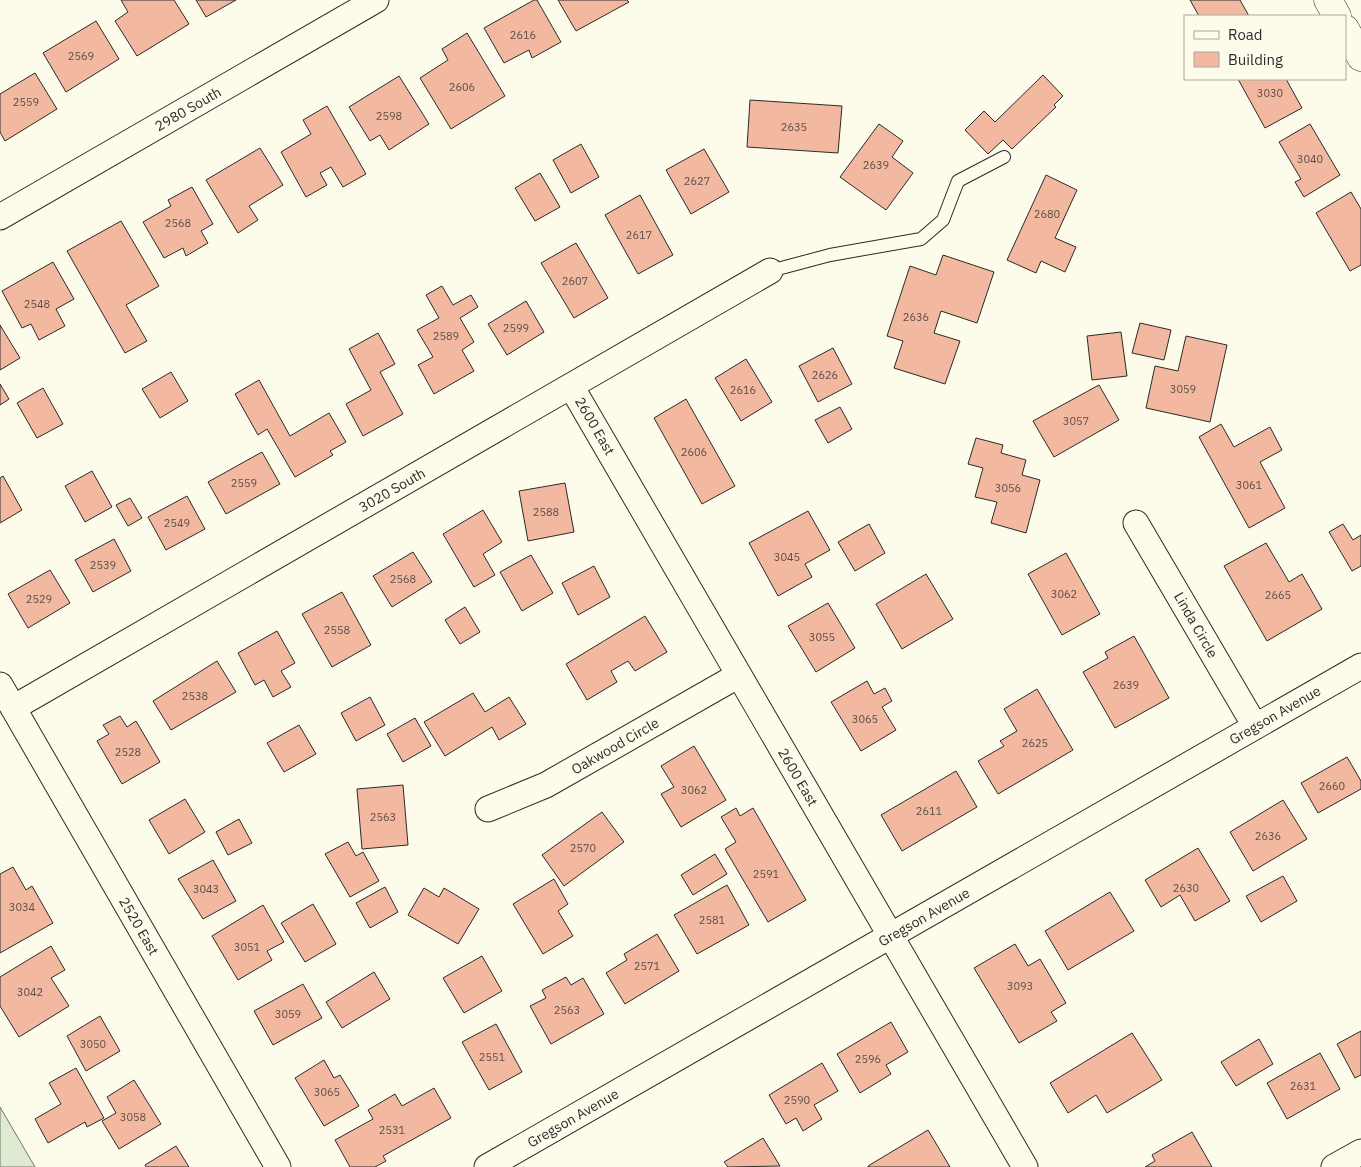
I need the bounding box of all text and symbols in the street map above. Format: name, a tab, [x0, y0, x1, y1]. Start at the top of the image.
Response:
legend	[1184, 15, 1346, 80]
text: Road	[1228, 25, 1263, 44]
house number: 2616	[510, 28, 536, 42]
house number: 2569	[68, 49, 94, 63]
text: Building	[1228, 50, 1283, 69]
house number: 2606	[449, 80, 475, 94]
street label: 2980 South	[152, 83, 224, 135]
house number: 3030	[1257, 86, 1283, 100]
house number: 2559	[13, 95, 39, 109]
house number: 2598	[376, 109, 402, 123]
house number: 2635	[781, 120, 807, 134]
house number: 3040	[1297, 152, 1323, 166]
house number: 2639	[863, 158, 889, 172]
house number: 2627	[684, 174, 710, 188]
house number: 2680	[1034, 207, 1060, 221]
house number: 2568	[165, 216, 191, 230]
house number: 2617	[626, 228, 652, 242]
house number: 2607	[562, 274, 588, 288]
house number: 2548	[24, 297, 50, 311]
house number: 2636	[903, 310, 929, 324]
house number: 2599	[503, 321, 529, 335]
house number: 2589	[433, 329, 459, 343]
house number: 2626	[812, 368, 838, 382]
house number: 3059	[1170, 382, 1196, 396]
house number: 2616	[730, 383, 756, 397]
street label: 2600 East	[571, 394, 619, 458]
house number: 3057	[1063, 414, 1089, 428]
house number: 2606	[681, 445, 707, 459]
street label: 3020 South	[356, 464, 428, 516]
house number: 2559	[231, 476, 257, 490]
house number: 3061	[1236, 478, 1263, 492]
house number: 3056	[995, 481, 1021, 495]
house number: 2588	[533, 505, 559, 519]
house number: 2549	[164, 516, 190, 530]
house number: 3045	[774, 550, 800, 564]
house number: 2539	[90, 558, 116, 572]
house number: 2568	[390, 572, 416, 586]
house number: 3062	[1051, 587, 1077, 601]
house number: 2665	[1265, 588, 1291, 602]
street label: Linda Circle	[1170, 589, 1222, 661]
house number: 2529	[26, 592, 52, 606]
house number: 2558	[324, 623, 350, 637]
house number: 3055	[809, 630, 835, 644]
house number: 2639	[1113, 678, 1139, 692]
street label: Gregson Avenue	[1226, 681, 1324, 748]
house number: 2538	[182, 689, 208, 703]
house number: 3065	[852, 712, 878, 726]
street label: Oakwood Circle	[568, 713, 662, 778]
house number: 2625	[1022, 736, 1048, 750]
house number: 2528	[115, 745, 141, 759]
street label: 2600 East	[774, 745, 822, 809]
house number: 2660	[1319, 779, 1345, 793]
house number: 3062	[681, 783, 707, 797]
house number: 2611	[916, 804, 943, 818]
house number: 2563	[370, 810, 396, 824]
house number: 2636	[1255, 829, 1281, 843]
house number: 2570	[570, 841, 596, 855]
house number: 2591	[753, 867, 780, 881]
house number: 2630	[1173, 881, 1199, 895]
house number: 3043	[193, 882, 219, 896]
street label: Gregson Avenue	[875, 883, 973, 950]
street label: 2520 East	[115, 894, 163, 958]
house number: 3034	[9, 900, 36, 914]
house number: 2581	[699, 913, 726, 927]
house number: 3051	[234, 940, 261, 954]
house number: 2571	[634, 959, 661, 973]
house number: 3093	[1007, 979, 1033, 993]
house number: 3042	[17, 985, 43, 999]
house number: 2563	[554, 1003, 580, 1017]
house number: 3059	[275, 1007, 301, 1021]
house number: 3050	[80, 1037, 106, 1051]
house number: 2551	[479, 1050, 506, 1064]
house number: 2596	[855, 1052, 881, 1066]
house number: 2631	[1290, 1079, 1317, 1093]
street label: Gregson Avenue	[524, 1084, 622, 1151]
house number: 3065	[314, 1085, 340, 1099]
house number: 2590	[784, 1093, 810, 1107]
house number: 3058	[120, 1110, 146, 1124]
house number: 2531	[379, 1123, 406, 1137]

